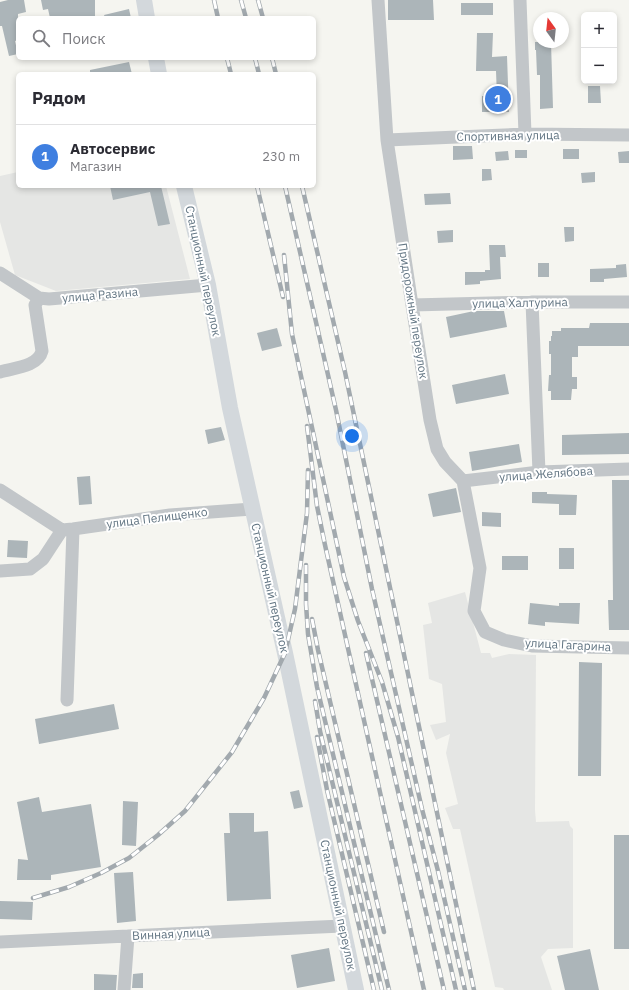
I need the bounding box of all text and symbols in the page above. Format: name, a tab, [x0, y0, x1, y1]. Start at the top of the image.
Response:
north arrow	[533, 12, 569, 48]
map controls	[581, 12, 617, 84]
button: +	[581, 12, 617, 48]
search box	[16, 16, 316, 60]
icon: search	[30, 27, 52, 49]
text: Поиск	[62, 29, 105, 48]
button: −	[581, 48, 617, 84]
pin: 1	[485, 84, 511, 114]
text: Рядом	[32, 87, 86, 109]
street label: Спортивная улица	[456, 127, 560, 144]
text: Автосервис	[70, 139, 155, 158]
text: 1	[41, 148, 49, 165]
text: 230 m	[262, 148, 300, 165]
text: Магазин	[70, 158, 122, 175]
street label: Станционный переулок	[182, 204, 225, 338]
street label: Придорожный переулок	[395, 242, 432, 380]
street label: улица Разина	[61, 284, 139, 305]
street label: улица Халтурина	[472, 294, 569, 311]
your location	[342, 426, 362, 446]
street label: улица Желябова	[499, 463, 594, 484]
street label: улица Пелищенко	[106, 504, 208, 531]
street label: Станционный переулок	[248, 521, 293, 655]
street label: улица Гагарина	[525, 635, 612, 654]
street label: Станционный переулок	[317, 838, 360, 972]
street label: Винная улица	[132, 924, 211, 943]

